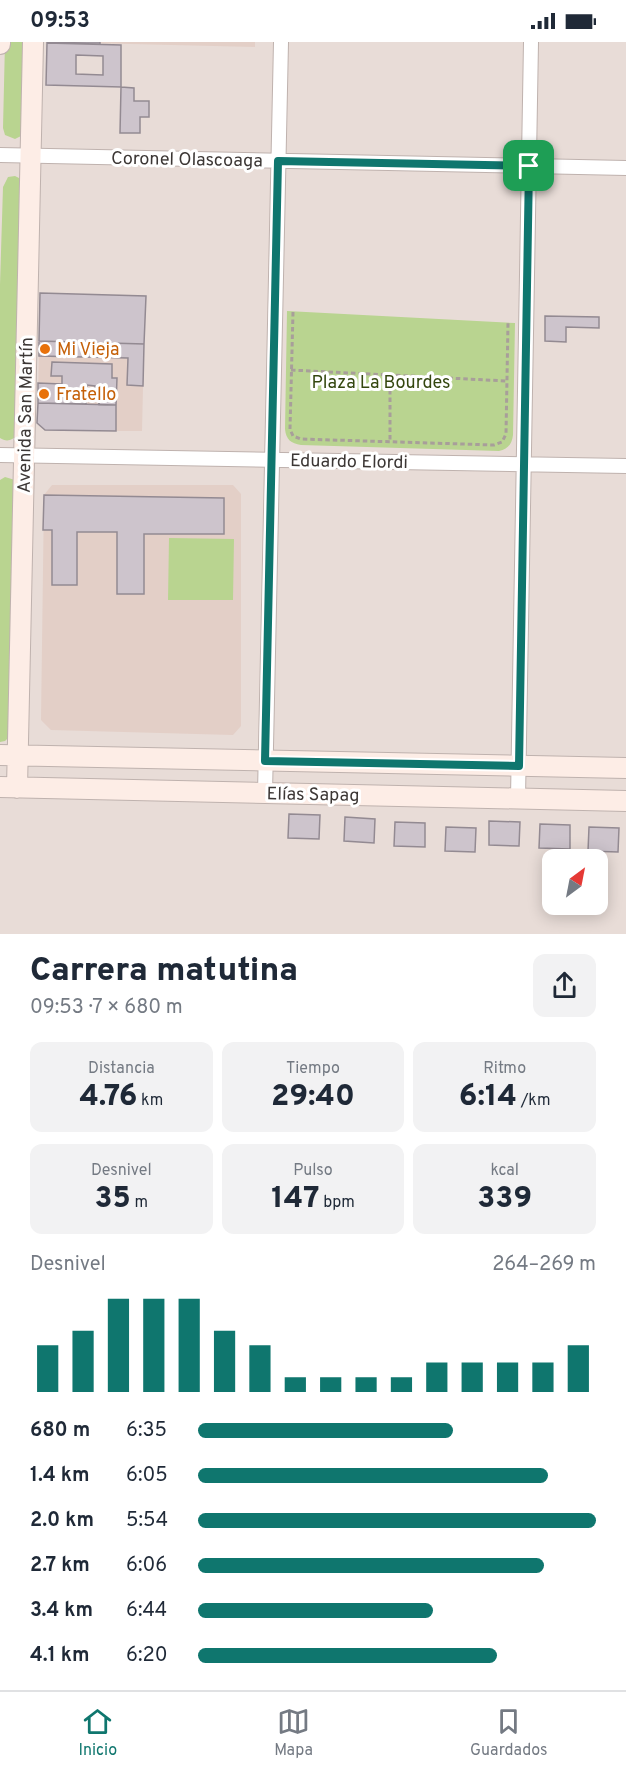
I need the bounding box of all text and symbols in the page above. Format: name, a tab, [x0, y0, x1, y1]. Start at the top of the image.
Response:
text: 09:53	[30, 8, 90, 35]
pin	[503, 140, 554, 191]
street label: Coronel Olascoaga	[111, 148, 263, 173]
icon: arrive	[512, 149, 545, 182]
street label: Avenida San Martín	[14, 337, 39, 493]
place label: Mi Vieja	[57, 339, 120, 362]
marker: Mi Vieja	[38, 342, 52, 356]
park label: Plaza La Bourdes	[312, 372, 450, 395]
place label: Fratello	[56, 384, 116, 407]
marker: Fratello	[37, 387, 51, 401]
street label: Eduardo Elordi	[290, 450, 408, 475]
street label: Elías Sapag	[266, 783, 360, 808]
north arrow	[542, 849, 608, 915]
map controls	[542, 849, 608, 915]
text: Carrera matutina	[30, 951, 298, 993]
button: share	[533, 954, 596, 1017]
text: 09:53 · 7 × 680 m	[30, 995, 183, 1021]
text: Distancia	[88, 1059, 155, 1079]
text: Tiempo	[286, 1059, 340, 1079]
text: Ritmo	[483, 1059, 526, 1079]
text: 4.76	[79, 1079, 137, 1116]
text: 29:40	[271, 1079, 355, 1116]
text: 6:14	[459, 1079, 517, 1116]
text: km	[137, 1091, 163, 1111]
text: /km	[517, 1091, 551, 1111]
text: Desnivel	[91, 1161, 152, 1181]
text: Pulso	[293, 1161, 333, 1181]
text: kcal	[490, 1161, 519, 1181]
text: 35	[95, 1181, 131, 1218]
text: 147	[271, 1181, 320, 1218]
text: 339	[477, 1181, 532, 1218]
text: m	[131, 1193, 148, 1213]
text: bpm	[320, 1193, 355, 1213]
text: Desnivel	[30, 1252, 106, 1278]
text: 264–269 m	[492, 1252, 596, 1278]
text: 680 m	[30, 1418, 90, 1444]
text: 6:35	[126, 1418, 167, 1444]
text: 1.4 km	[30, 1463, 90, 1489]
text: 6:05	[126, 1463, 168, 1489]
text: 2.0 km	[30, 1508, 94, 1534]
text: 5:54	[126, 1508, 168, 1534]
text: 2.7 km	[30, 1553, 90, 1579]
text: 6:06	[126, 1553, 167, 1579]
text: 3.4 km	[30, 1598, 93, 1624]
text: 6:44	[126, 1598, 167, 1624]
text: 4.1 km	[30, 1643, 89, 1669]
text: 6:20	[126, 1643, 168, 1669]
tab: Inicio	[79, 1705, 117, 1761]
tab: Mapa	[274, 1705, 313, 1761]
tab: Guardados	[470, 1705, 547, 1761]

